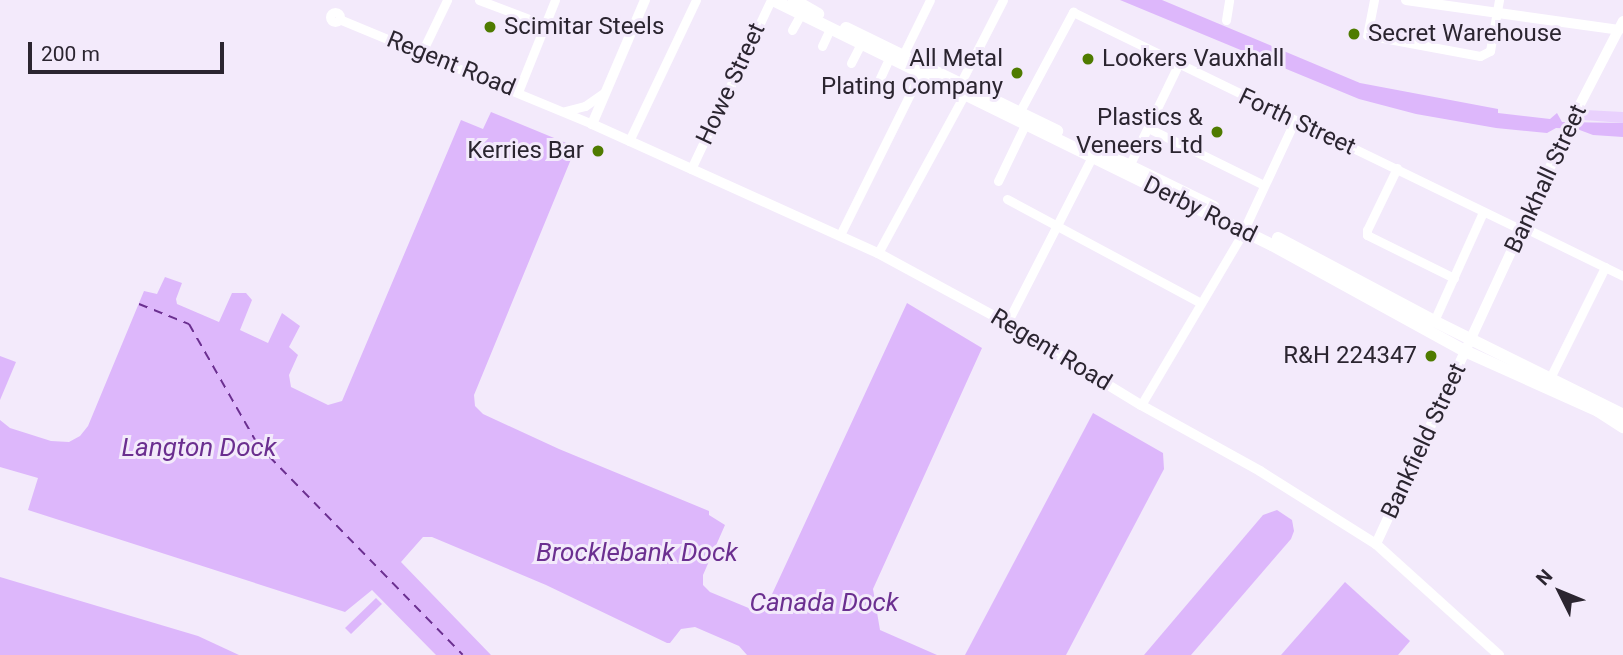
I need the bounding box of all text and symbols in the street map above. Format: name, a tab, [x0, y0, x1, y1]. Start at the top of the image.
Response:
place label: Scimitar Steels	[504, 13, 664, 41]
marker: Scimitar Steels	[482, 19, 498, 35]
street label: Howe Street	[690, 19, 772, 149]
place label: Secret Warehouse	[1368, 20, 1562, 48]
street label: Regent Road	[383, 25, 519, 103]
marker: Secret Warehouse	[1346, 26, 1362, 42]
scale bar	[32, 28, 228, 72]
text: 200 m	[41, 42, 100, 66]
place label: All Metal Plating Company	[821, 45, 1003, 101]
place label: Lookers Vauxhall	[1102, 45, 1284, 73]
marker: Lookers Vauxhall	[1080, 51, 1096, 67]
marker: All Metal Plating Company	[1009, 65, 1025, 81]
street label: Forth Street	[1234, 82, 1360, 162]
street label: Bankhall Street	[1499, 100, 1593, 258]
place label: Plastics & Veneers Ltd	[1076, 104, 1203, 160]
marker: Plastics & Veneers Ltd	[1209, 124, 1225, 140]
place label: Kerries Bar	[467, 137, 584, 165]
marker: Kerries Bar	[590, 143, 606, 159]
street label: Derby Road	[1139, 170, 1261, 250]
street label: Regent Road	[985, 303, 1117, 397]
place label: R&H 224347	[1283, 342, 1417, 370]
marker: R&H 224347	[1423, 348, 1439, 364]
street label: Bankfield Street	[1375, 359, 1473, 523]
water label: Langton Dock	[121, 432, 277, 464]
water label: Brocklebank Dock	[536, 537, 738, 569]
north arrow	[1525, 557, 1595, 627]
text: N	[1531, 565, 1557, 590]
water label: Canada Dock	[749, 587, 899, 619]

